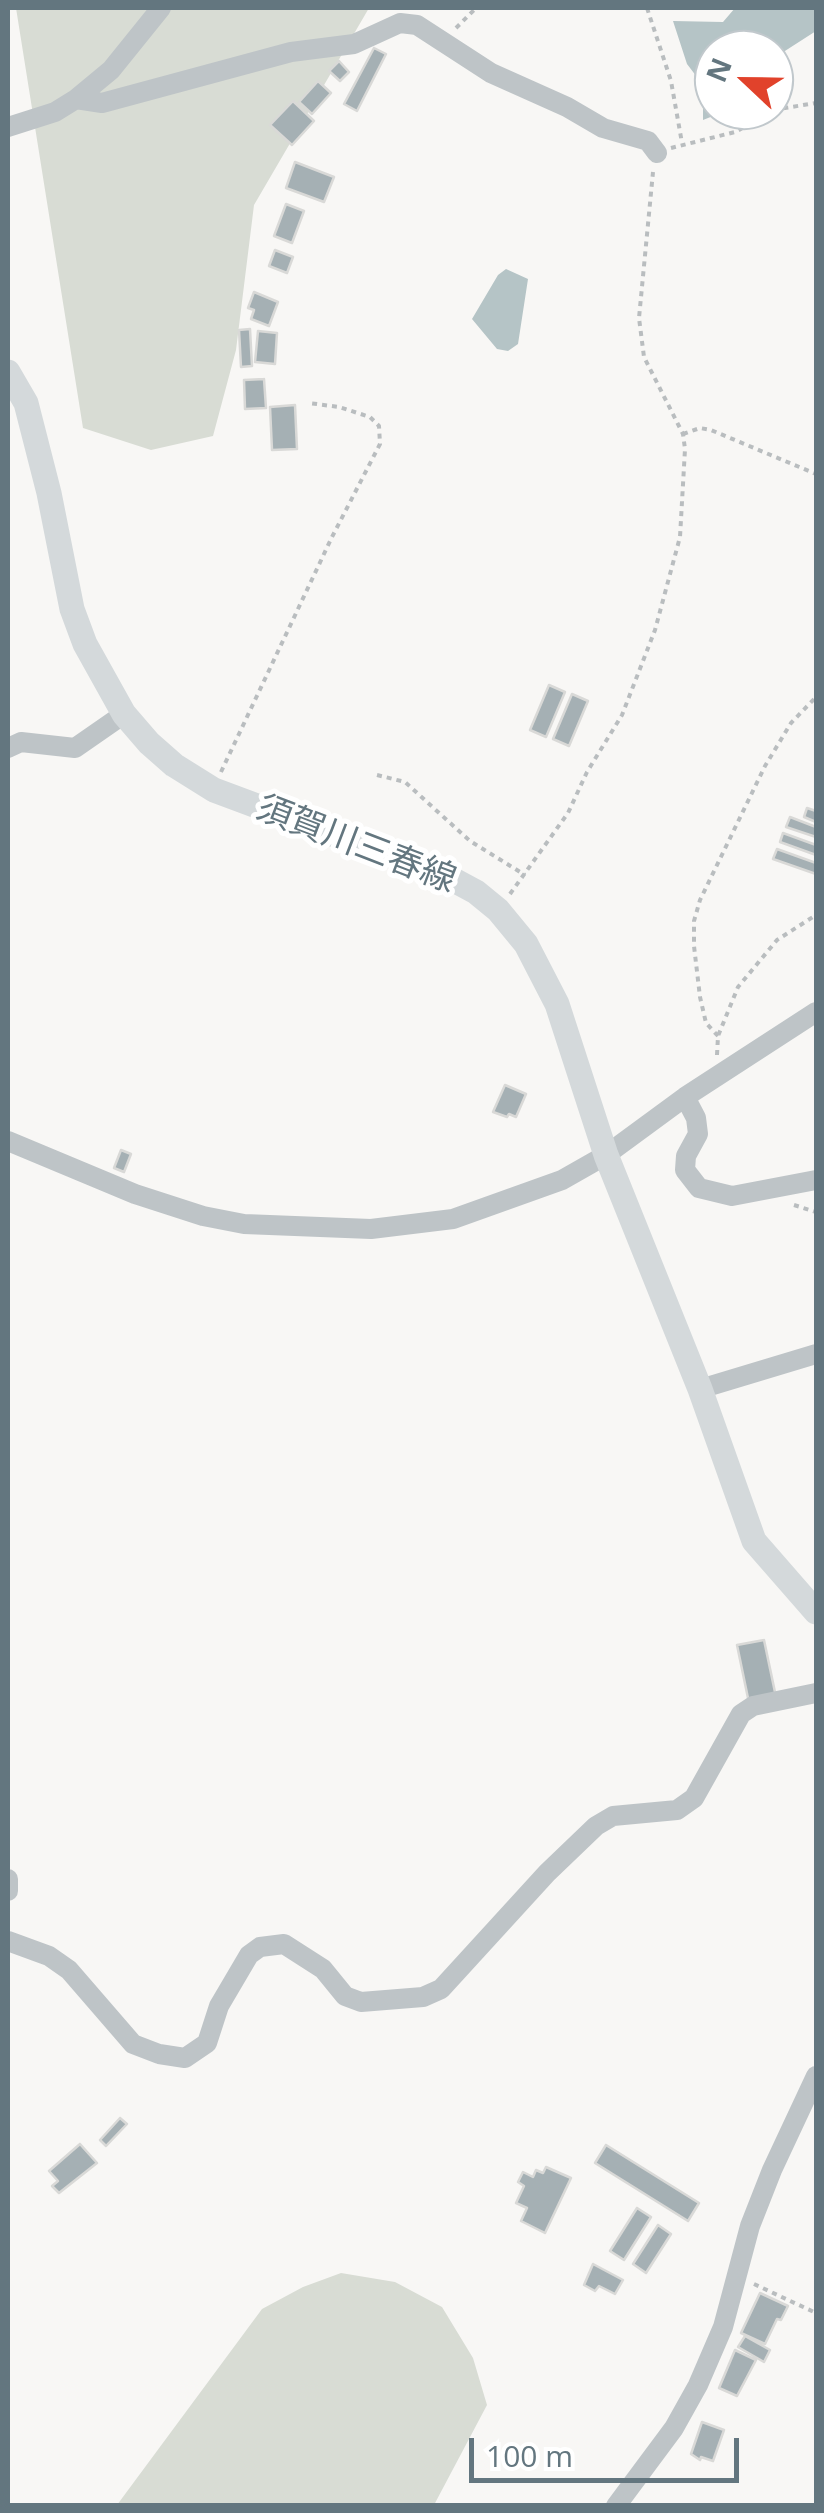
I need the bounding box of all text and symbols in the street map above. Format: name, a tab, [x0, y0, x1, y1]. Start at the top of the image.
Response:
north arrow	[694, 30, 794, 130]
text: N	[696, 52, 740, 87]
street label: 須賀川三春線	[250, 788, 462, 902]
scale bar	[474, 2418, 744, 2480]
text: 100 m	[486, 2435, 573, 2476]

